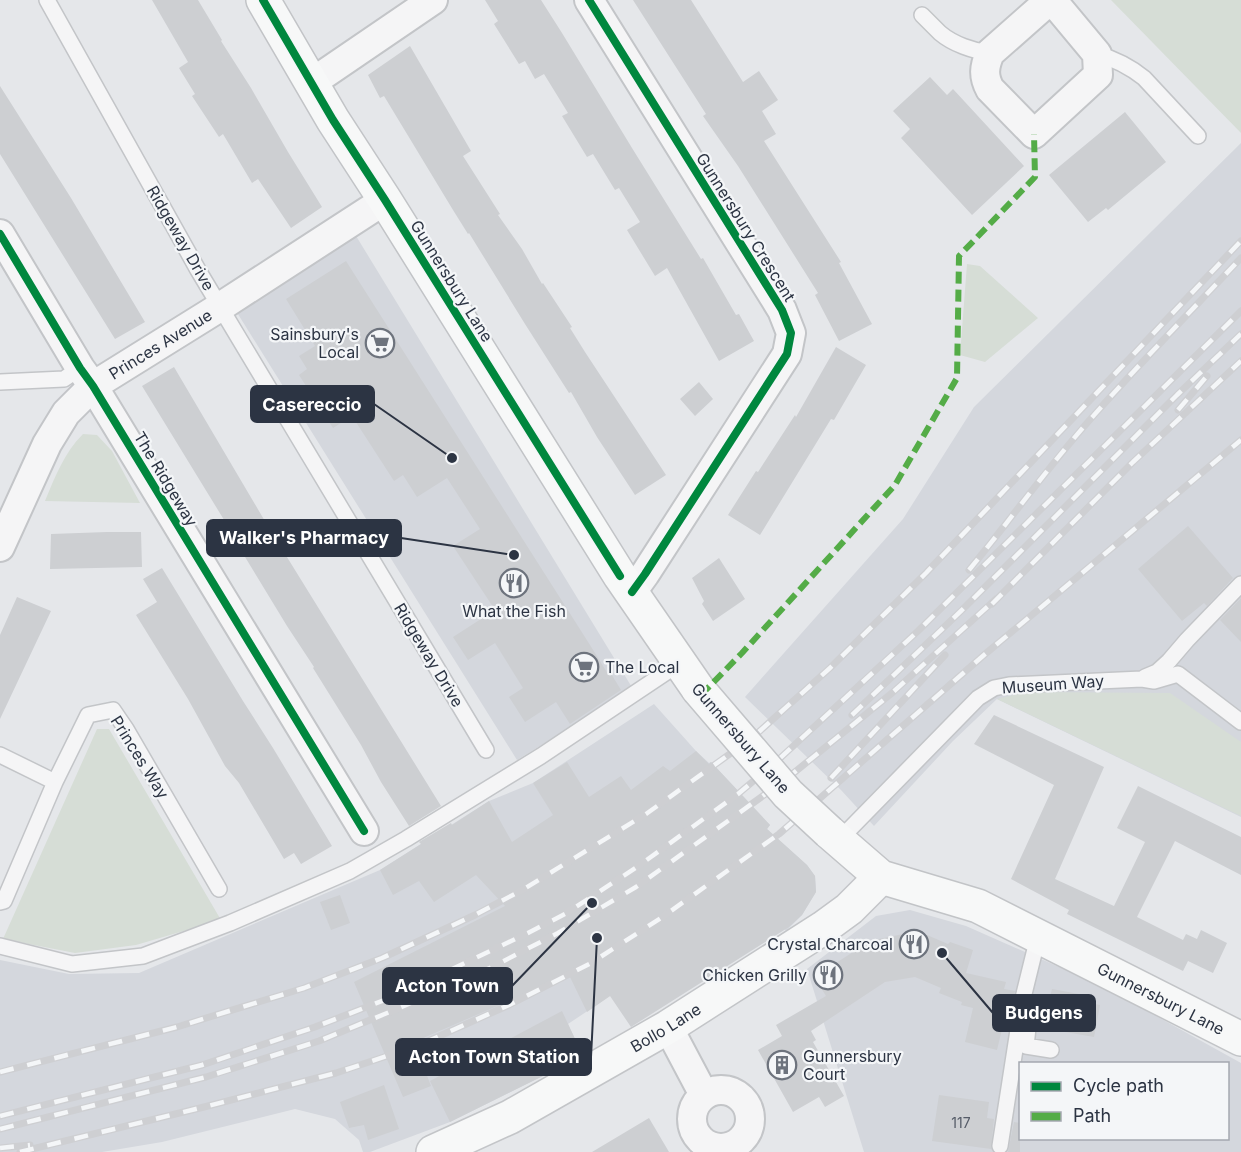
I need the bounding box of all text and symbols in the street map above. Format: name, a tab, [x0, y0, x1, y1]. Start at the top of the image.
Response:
street label: Gunnersbury Crescent	[692, 149, 800, 305]
street label: Ridgeway Drive	[143, 182, 219, 294]
street label: Gunnersbury Lane	[406, 216, 498, 346]
street label: Princes Avenue	[105, 305, 215, 384]
place label: Sainsbury's Local	[270, 324, 359, 362]
supermarket icon: Sainsbury's Local	[364, 327, 396, 359]
callout: Casereccio	[251, 386, 374, 422]
text: Casereccio	[262, 394, 362, 415]
street label: The Ridgeway	[130, 428, 202, 530]
callout: Walker's Pharmacy	[207, 520, 401, 556]
text: Walker's Pharmacy	[219, 527, 389, 548]
restaurant icon: What the Fish	[498, 567, 530, 599]
street label: Ridgeway Drive	[390, 599, 468, 711]
place label: What the Fish	[462, 601, 566, 621]
supermarket icon: The Local	[568, 651, 600, 683]
place label: The Local	[605, 657, 679, 677]
street label: Museum Way	[1001, 670, 1105, 698]
street label: Gunnersbury Lane	[688, 679, 794, 797]
street label: Princes Way	[107, 712, 173, 802]
restaurant icon: Crystal Charcoal	[898, 928, 930, 960]
place label: Crystal Charcoal	[767, 934, 893, 954]
street label: Gunnersbury Lane	[1094, 958, 1228, 1039]
restaurant icon: Chicken Grilly	[812, 959, 844, 991]
place label: Chicken Grilly	[702, 965, 807, 985]
callout: Acton Town	[383, 968, 512, 1004]
text: Acton Town	[395, 975, 499, 996]
callout: Budgens	[993, 995, 1095, 1031]
street label: Bollo Lane	[627, 999, 705, 1056]
text: Budgens	[1005, 1002, 1083, 1023]
callout: Acton Town Station	[396, 1039, 591, 1075]
text: Acton Town Station	[408, 1046, 580, 1067]
place label: Gunnersbury Court	[803, 1046, 902, 1084]
building icon: Gunnersbury Court	[766, 1049, 798, 1081]
legend	[1019, 1062, 1229, 1140]
text: Cycle path	[1073, 1075, 1164, 1096]
text: Path	[1073, 1105, 1111, 1126]
house number: 117	[951, 1114, 971, 1131]

